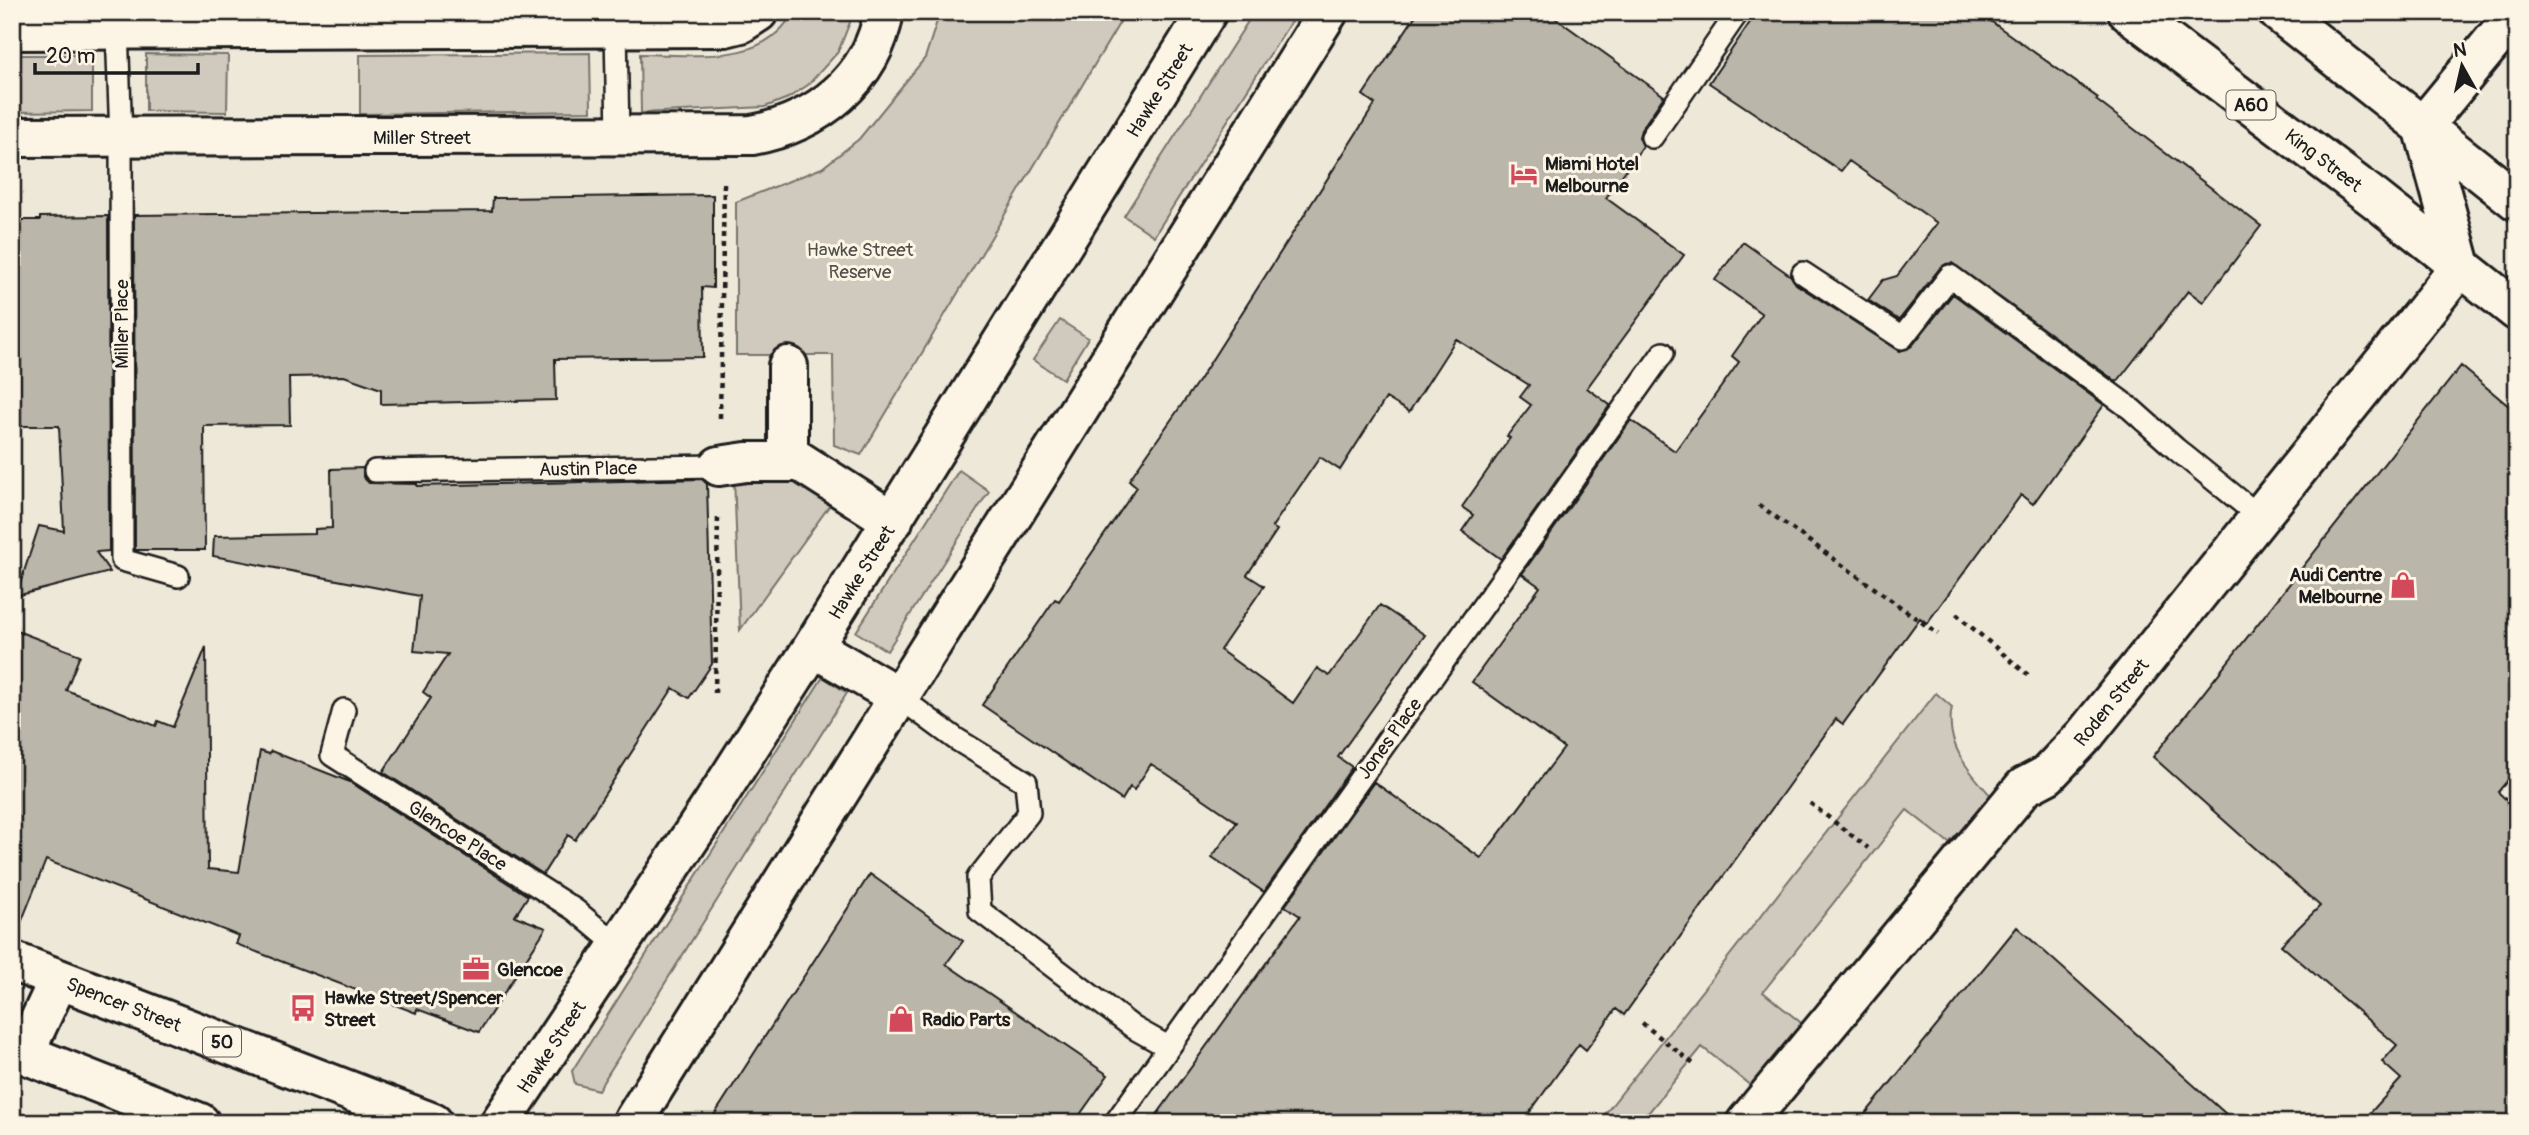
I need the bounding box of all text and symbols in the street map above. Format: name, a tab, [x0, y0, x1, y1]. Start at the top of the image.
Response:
scale bar	[35, 32, 198, 76]
north arrow	[2428, 32, 2498, 102]
text: N	[2452, 37, 2468, 63]
street label: Hawke Street	[1121, 39, 1198, 142]
text: 20 m	[46, 43, 95, 70]
road number: A60	[2226, 90, 2276, 120]
street label: King Street	[2280, 124, 2367, 198]
street label: Miller Street	[373, 126, 471, 150]
place label: Miami Hotel Melbourne	[1545, 152, 1639, 198]
hotel icon: Miami Hotel Melbourne	[1509, 159, 1539, 189]
park label: Hawke Street Reserve	[807, 238, 914, 284]
street label: Miller Place	[110, 279, 134, 369]
street label: Austin Place	[539, 456, 638, 482]
street label: Hawke Street	[823, 521, 900, 624]
place label: Audi Centre Melbourne	[2289, 563, 2383, 609]
shop icon: Audi Centre Melbourne	[2388, 570, 2418, 600]
street label: Roden Street	[2069, 654, 2155, 751]
street label: Jones Place	[1352, 693, 1428, 784]
street label: Glencoe Place	[404, 795, 512, 877]
office icon: Glencoe	[461, 954, 491, 984]
place label: Glencoe	[497, 958, 564, 982]
street label: Spencer Street	[63, 972, 185, 1038]
place label: Hawke Street/Spencer Street	[324, 986, 503, 1032]
bus stop icon: Hawke Street/Spencer Street	[288, 993, 318, 1023]
street label: Hawke Street	[512, 996, 592, 1098]
shop icon: Radio Parts	[886, 1004, 916, 1034]
place label: Radio Parts	[922, 1008, 1011, 1032]
road number: 50	[203, 1028, 241, 1056]

